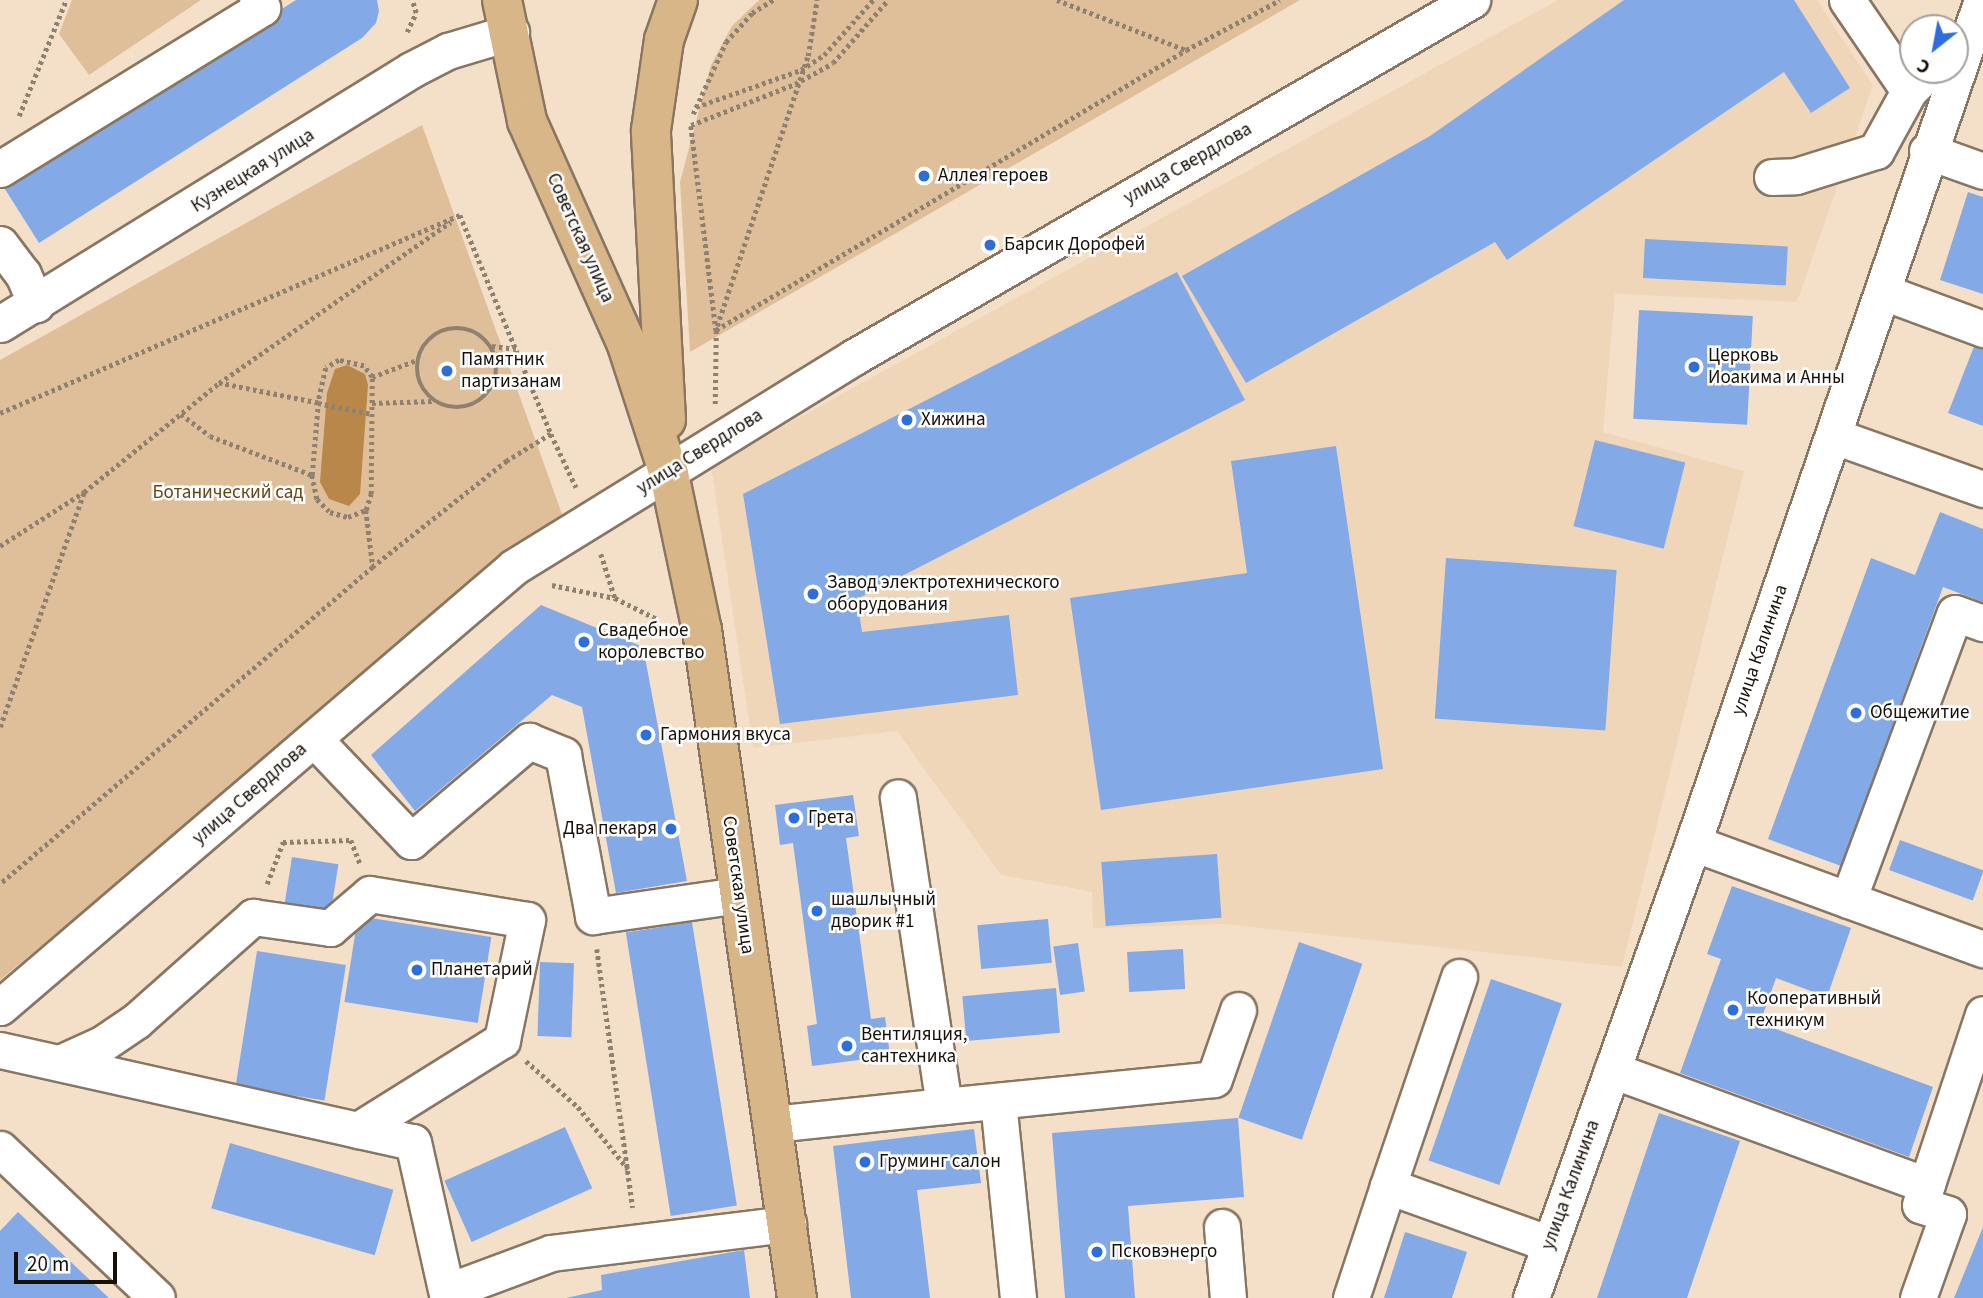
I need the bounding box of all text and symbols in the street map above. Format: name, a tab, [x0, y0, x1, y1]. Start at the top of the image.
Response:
north arrow	[1899, 14, 1969, 84]
text: С	[1912, 51, 1936, 80]
street label: улица Свердлова	[1120, 118, 1256, 210]
street label: Кузнецкая улица	[187, 124, 319, 218]
place label: Аллея героев	[938, 165, 1048, 187]
marker: Аллея героев	[916, 168, 932, 184]
street label: Советская улица	[541, 170, 619, 306]
place label: Барсик Дорофей	[1004, 234, 1145, 256]
marker: Барсик Дорофей	[982, 237, 998, 253]
place label: Церковь Иоакима и Анны	[1708, 345, 1845, 389]
place label: Памятник партизанам	[461, 349, 561, 393]
marker: Церковь Иоакима и Анны	[1686, 359, 1702, 375]
marker: Памятник партизанам	[439, 363, 455, 379]
street label: улица Свердлова	[633, 404, 767, 500]
place label: Хижина	[921, 409, 986, 431]
marker: Хижина	[899, 412, 915, 428]
park label: Ботанический сад	[153, 482, 303, 504]
place label: Завод электротехнического оборудования	[827, 572, 1060, 616]
street label: улица Калинина	[1727, 582, 1793, 718]
marker: Завод электротехнического оборудования	[805, 586, 821, 602]
place label: Свадебное королевство	[598, 620, 705, 664]
marker: Свадебное королевство	[576, 634, 592, 650]
place label: Общежитие	[1870, 702, 1969, 724]
marker: Общежитие	[1848, 705, 1864, 721]
place label: Гармония вкуса	[660, 724, 791, 746]
marker: Гармония вкуса	[638, 727, 654, 743]
street label: улица Свердлова	[188, 738, 312, 850]
place label: Грета	[808, 807, 854, 829]
marker: Грета	[786, 810, 802, 826]
street label: Советская улица	[717, 814, 759, 956]
place label: Два пекаря	[563, 818, 657, 840]
marker: Два пекаря	[663, 821, 679, 837]
place label: шашлычный дворик #1	[831, 889, 936, 933]
marker: шашлычный дворик #1	[809, 903, 825, 919]
place label: Планетарий	[431, 959, 533, 981]
marker: Планетарий	[409, 962, 425, 978]
place label: Кооперативный техникум	[1747, 988, 1881, 1032]
marker: Кооперативный техникум	[1725, 1002, 1741, 1018]
place label: Вентиляция, сантехника	[861, 1024, 967, 1068]
marker: Вентиляция, сантехника	[839, 1038, 855, 1054]
street label: улица Калинина	[1537, 1117, 1605, 1253]
place label: Груминг салон	[879, 1151, 1001, 1173]
marker: Груминг салон	[857, 1154, 873, 1170]
scale bar	[18, 1238, 121, 1282]
place label: Псковэнерго	[1111, 1241, 1217, 1263]
marker: Псковэнерго	[1089, 1244, 1105, 1260]
text: 20 m	[27, 1249, 69, 1279]

